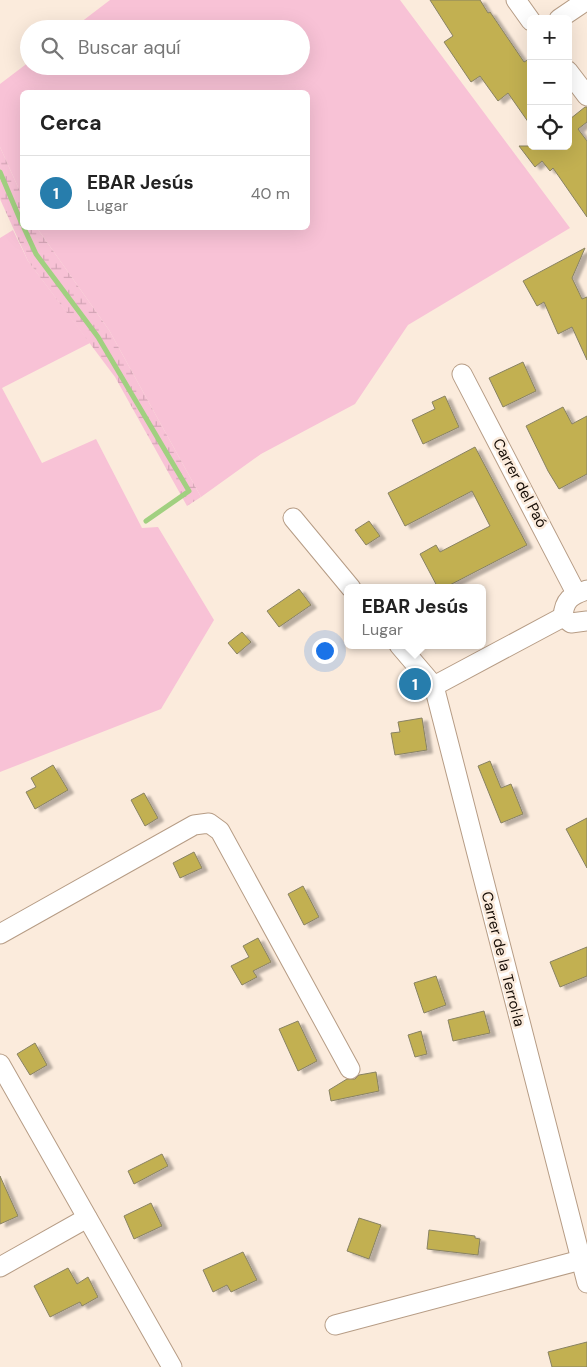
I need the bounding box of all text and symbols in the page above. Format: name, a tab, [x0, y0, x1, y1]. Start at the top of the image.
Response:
map controls	[527, 15, 572, 150]
button: +	[527, 15, 572, 60]
search box	[20, 20, 310, 75]
icon: search	[38, 34, 66, 62]
text: Buscar aquí	[78, 35, 181, 60]
button: −	[527, 60, 572, 105]
button: locate	[527, 105, 572, 150]
text: Cerca	[40, 109, 102, 137]
text: EBAR Jesús	[87, 170, 194, 195]
text: 1	[53, 183, 59, 204]
text: 40 m	[251, 183, 290, 204]
text: Lugar	[87, 195, 128, 216]
street label: Carrer del Paó	[488, 435, 552, 531]
popup	[344, 584, 486, 649]
text: EBAR Jesús	[362, 594, 468, 619]
text: Lugar	[362, 619, 403, 640]
your location	[312, 638, 338, 664]
pin: 1	[399, 665, 431, 703]
street label: Carrer de la Terrol·la	[477, 889, 529, 1029]

